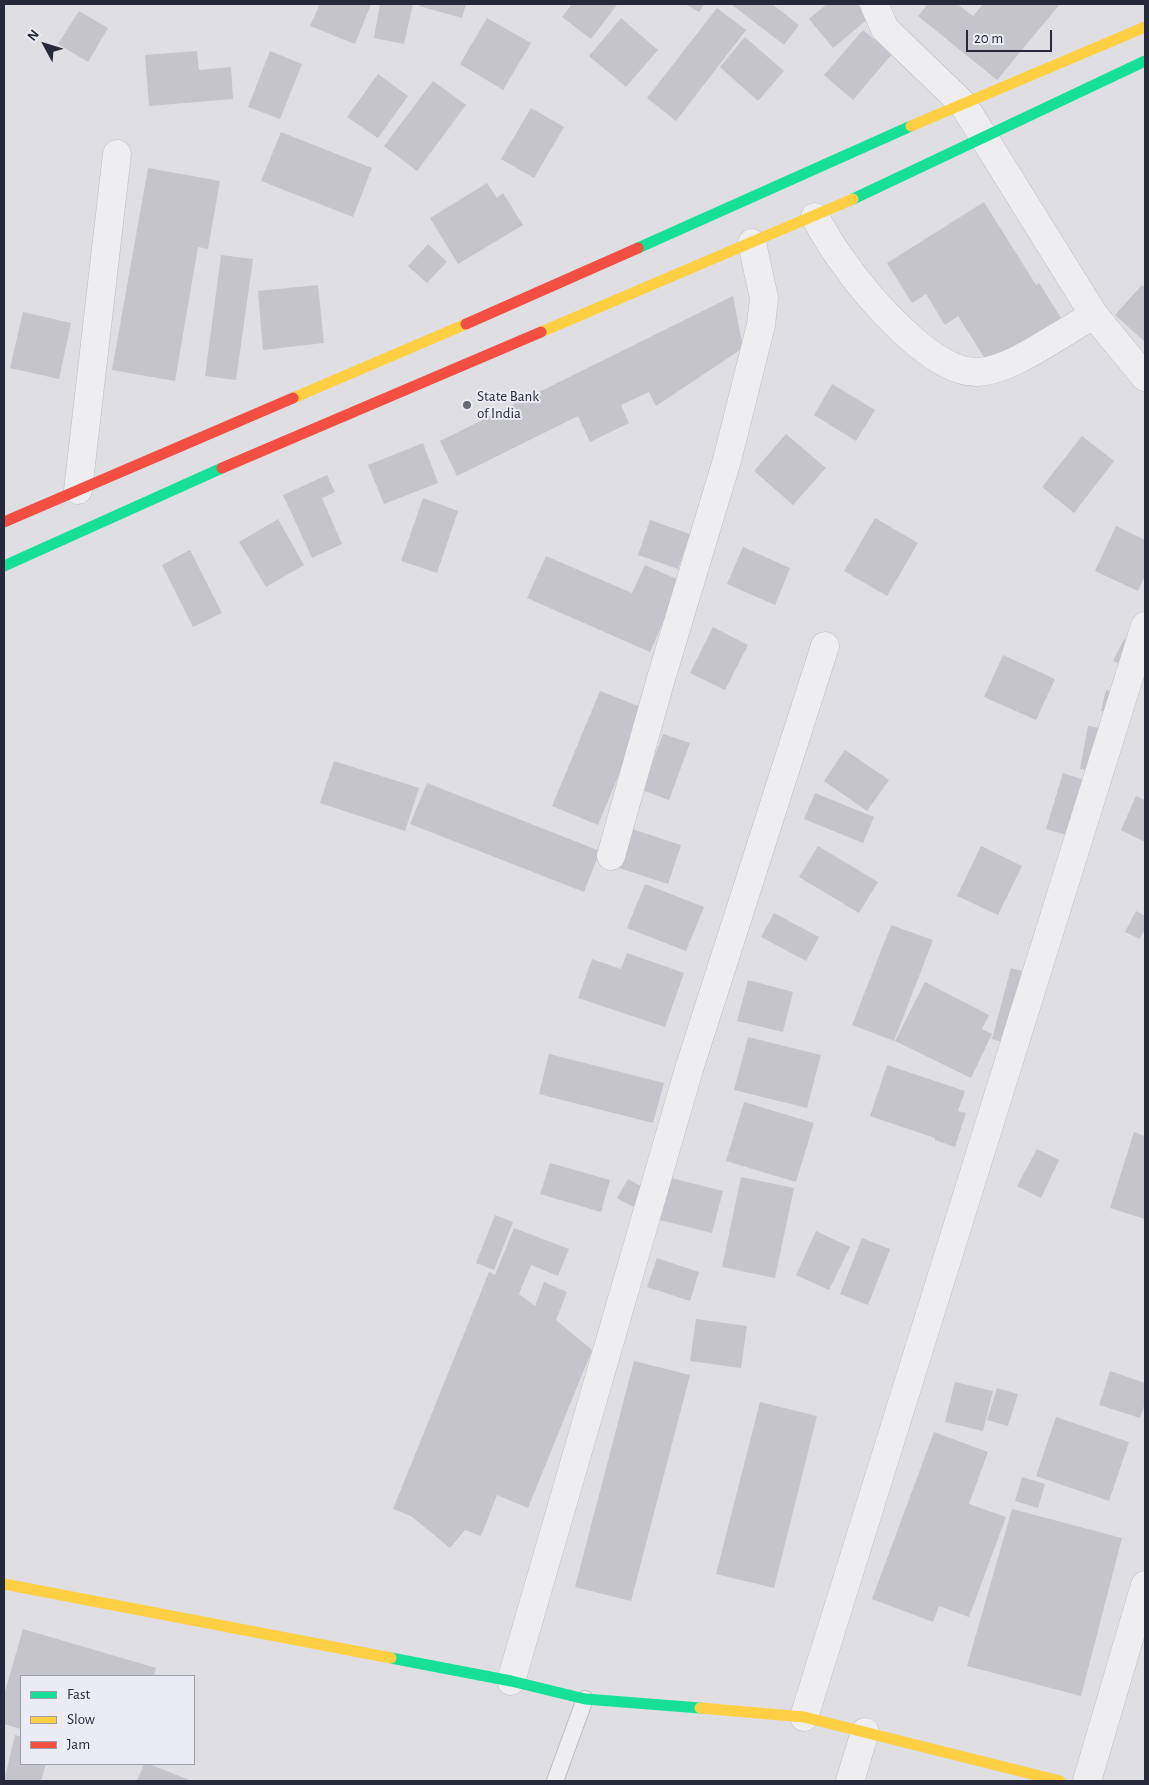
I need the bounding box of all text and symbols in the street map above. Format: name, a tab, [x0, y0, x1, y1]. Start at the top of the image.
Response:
north arrow	[20, 20, 70, 70]
scale bar	[969, 20, 1055, 52]
text: N	[25, 27, 42, 44]
text: 20 m	[974, 31, 1003, 46]
place label: State Bank of India	[477, 387, 539, 422]
marker: State Bank of India	[461, 399, 473, 411]
legend	[20, 1675, 195, 1765]
text: Fast	[67, 1687, 90, 1702]
text: Slow	[67, 1712, 95, 1727]
text: Jam	[67, 1737, 90, 1752]

